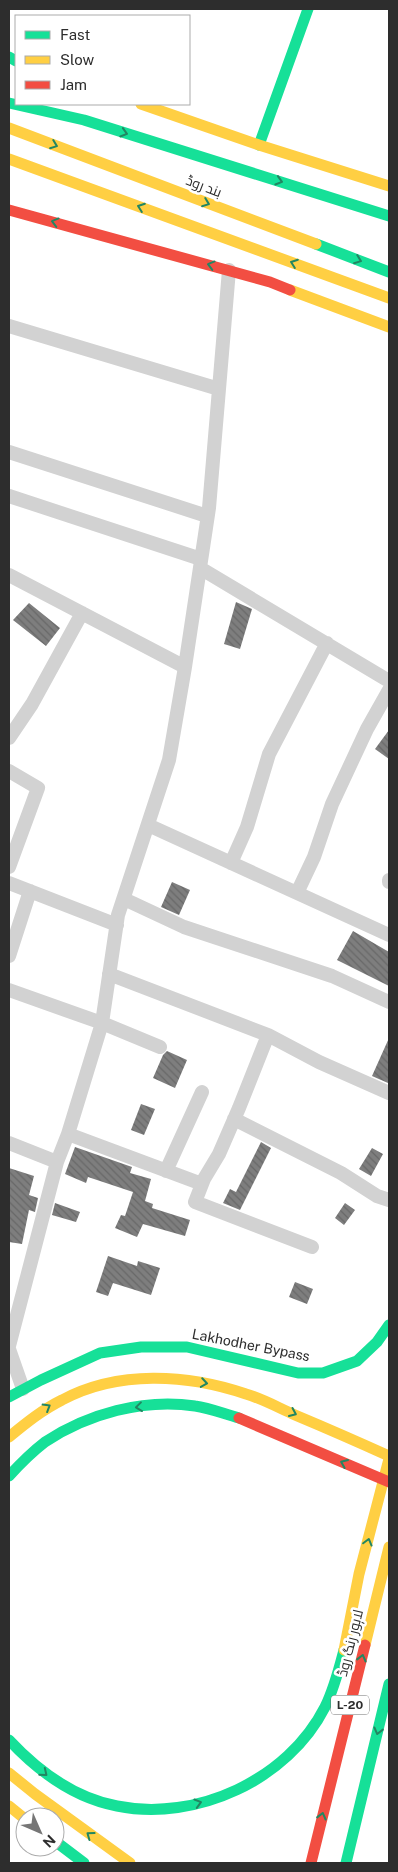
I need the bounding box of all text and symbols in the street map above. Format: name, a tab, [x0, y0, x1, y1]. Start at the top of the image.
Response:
legend	[15, 15, 190, 105]
text: Fast	[60, 26, 90, 43]
text: Slow	[60, 51, 95, 68]
text: Jam	[60, 76, 87, 93]
one-way arrow	[119, 127, 127, 137]
one-way arrow	[50, 139, 58, 149]
street label: بند روڈ	[184, 172, 224, 200]
one-way arrow	[274, 176, 283, 186]
one-way arrow	[202, 197, 210, 207]
one-way arrow	[138, 203, 146, 213]
one-way arrow	[50, 217, 59, 228]
one-way arrow	[354, 254, 362, 264]
one-way arrow	[290, 259, 299, 269]
one-way arrow	[207, 260, 216, 271]
street label: Lakhodher Bypass	[191, 1326, 311, 1364]
one-way arrow	[200, 1377, 208, 1387]
one-way arrow	[135, 1401, 143, 1412]
one-way arrow	[42, 1404, 51, 1414]
one-way arrow	[288, 1407, 297, 1418]
one-way arrow	[341, 1459, 349, 1469]
one-way arrow	[362, 1538, 372, 1546]
street label: لاہور رنگ روڈ	[334, 1608, 367, 1678]
one-way arrow	[356, 1655, 366, 1663]
road number: L-20	[331, 1696, 369, 1714]
one-way arrow	[373, 1727, 384, 1736]
one-way arrow	[39, 1768, 48, 1777]
one-way arrow	[194, 1798, 202, 1808]
north arrow	[15, 1807, 65, 1857]
one-way arrow	[316, 1811, 327, 1820]
text: N	[40, 1832, 59, 1851]
one-way arrow	[87, 1832, 96, 1840]

